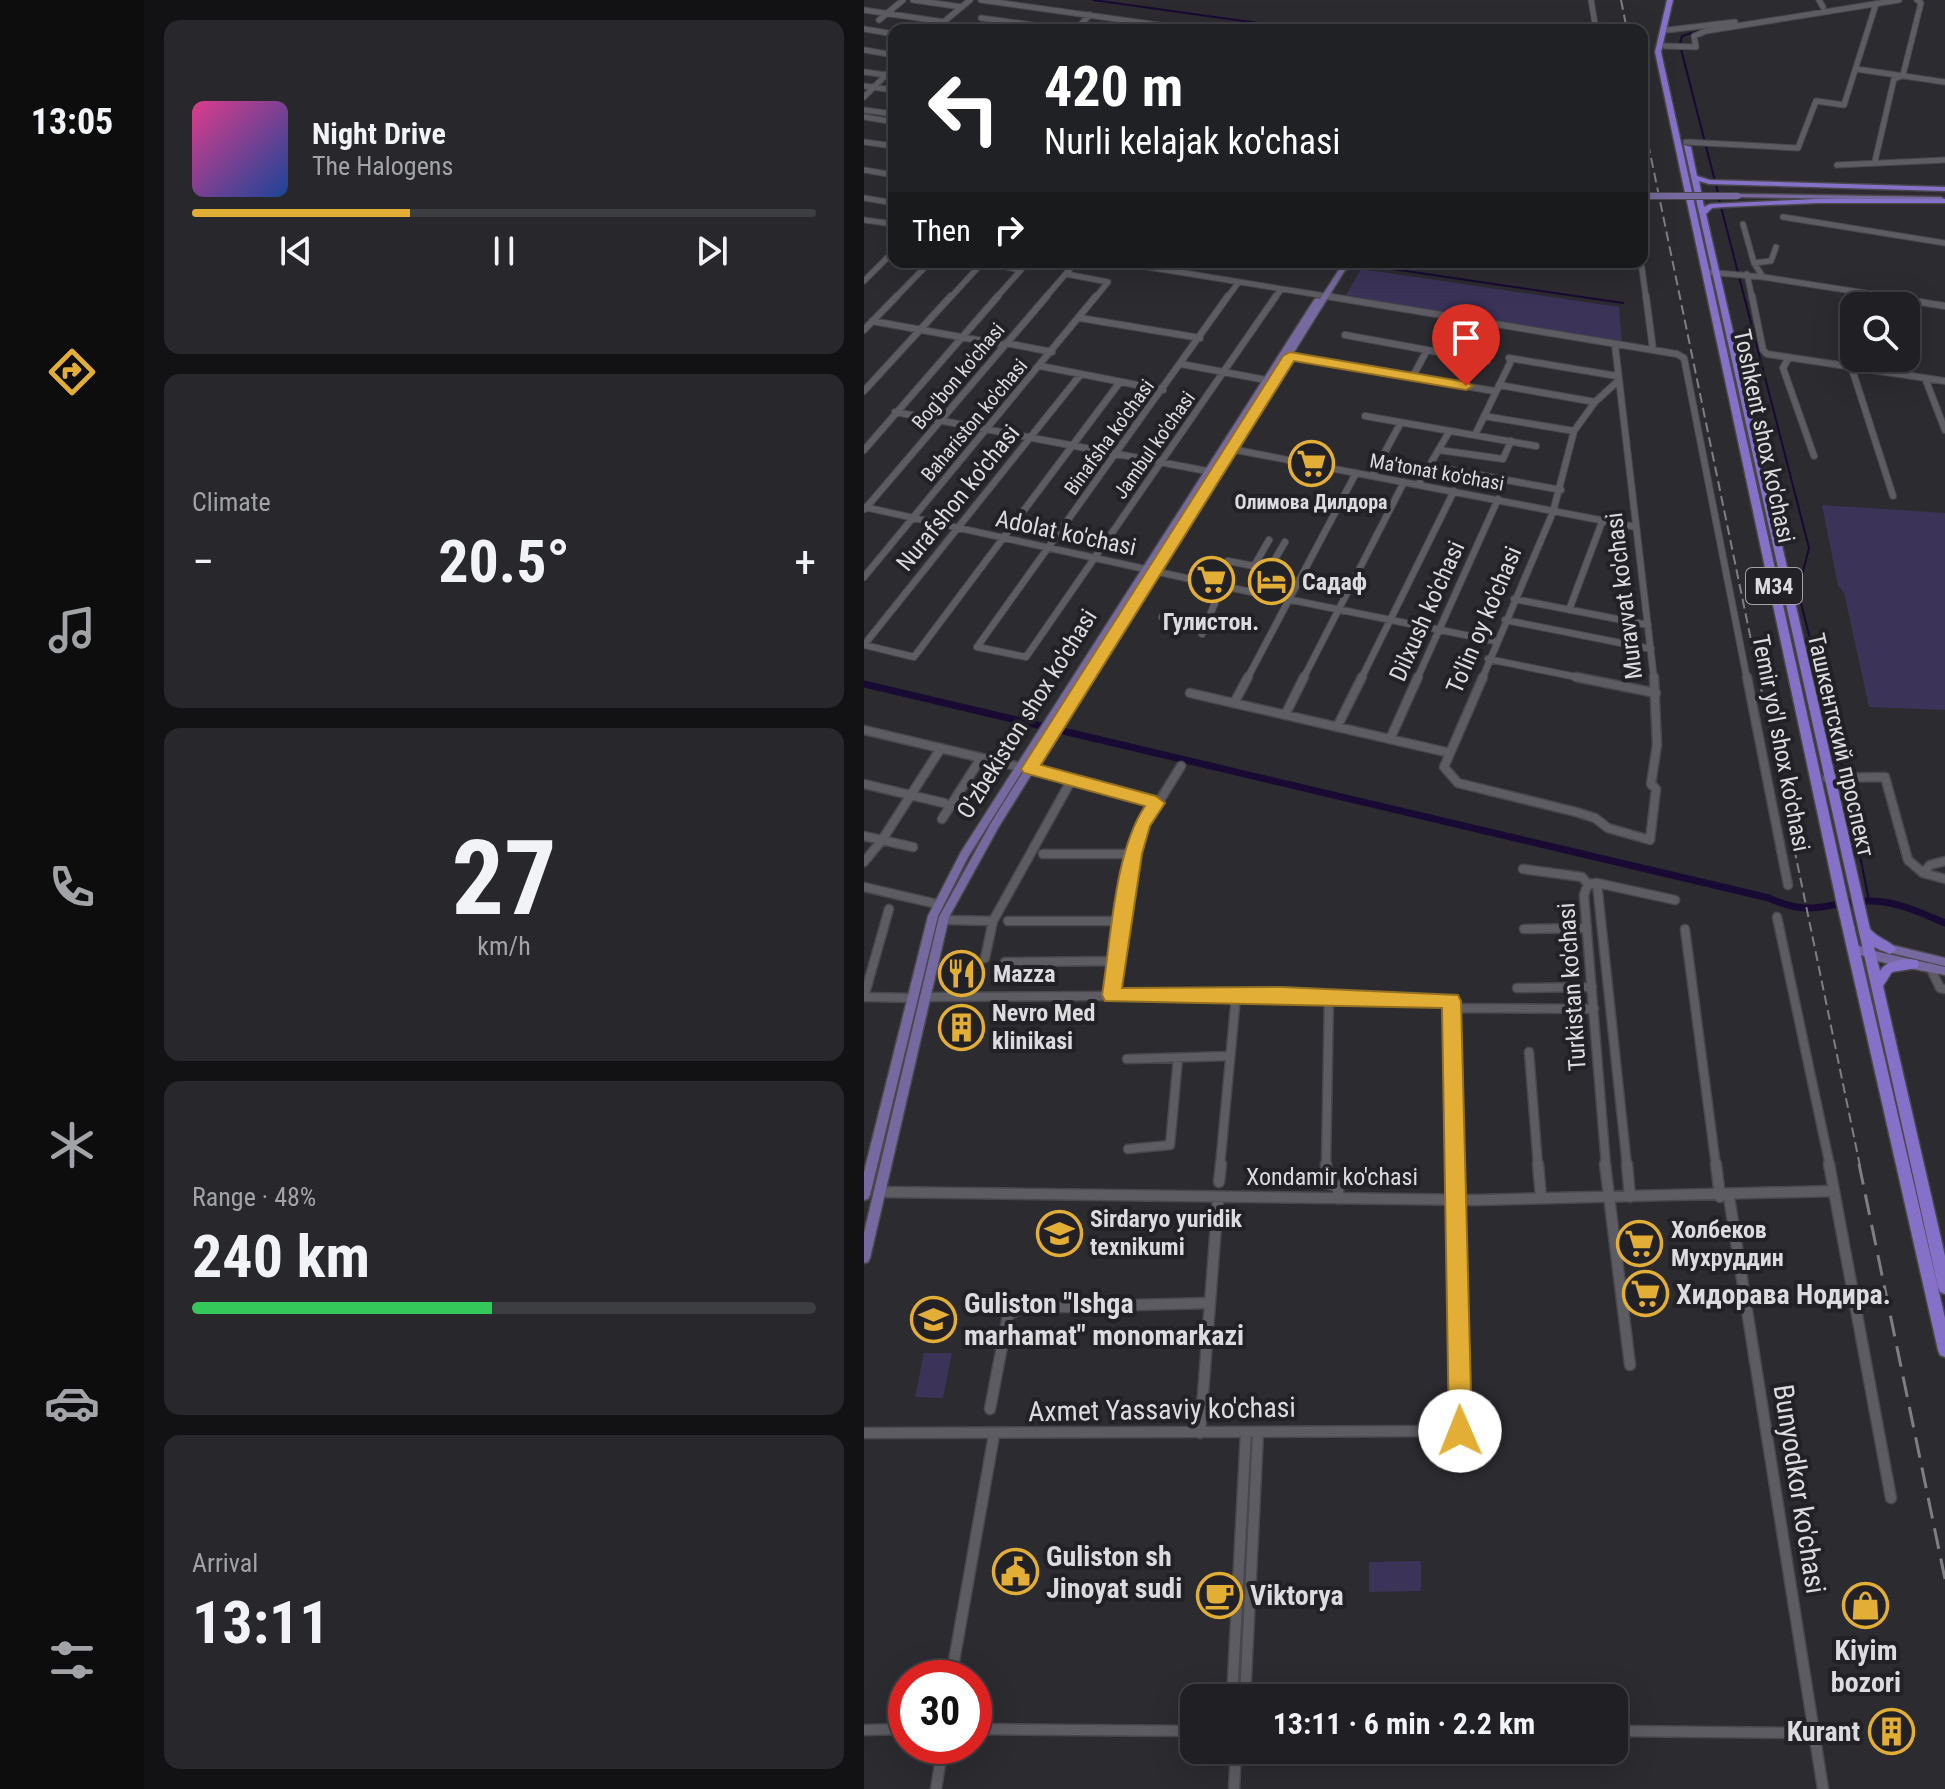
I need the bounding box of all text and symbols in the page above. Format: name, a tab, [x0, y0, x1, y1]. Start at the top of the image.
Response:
text: 420 m	[1044, 54, 1183, 120]
icon: left	[912, 56, 1016, 160]
text: 13:05	[31, 101, 113, 143]
text: Night Drive	[312, 116, 446, 151]
text: Nurli kelajak ko'chasi	[1044, 121, 1341, 163]
text: The Halogens	[312, 151, 453, 181]
icon: right	[987, 208, 1031, 252]
text: Then	[912, 213, 971, 248]
icon: previous	[274, 229, 318, 273]
icon: pause	[482, 229, 526, 273]
icon: next	[690, 229, 734, 273]
map controls	[1840, 292, 1920, 372]
button: search	[1840, 292, 1920, 372]
pin	[1432, 304, 1500, 386]
icon: arrive	[1444, 316, 1488, 360]
street label: Bog'bon ko'chasi	[907, 318, 1009, 434]
street label: Toshkent shox ko'chasi	[1728, 327, 1800, 545]
icon: directions	[44, 344, 100, 400]
street label: Bahariston ko'chasi	[916, 354, 1032, 486]
street label: Binafsha ko'chasi	[1059, 375, 1159, 499]
street label: Jambul ko'chasi	[1108, 387, 1200, 503]
street label: Nurafshon ko'chasi	[891, 419, 1025, 577]
supermarket icon: Олимова Дилдора	[1287, 439, 1335, 487]
street label: Ma'tonat ko'chasi	[1368, 448, 1506, 496]
text: Climate	[192, 487, 271, 517]
place label: Олимова Дилдора	[1235, 490, 1388, 514]
street label: Adolat ko'chasi	[993, 504, 1139, 562]
street label: Muravvat ko'chasi	[1600, 511, 1648, 681]
text: 20.5°	[438, 526, 570, 597]
text: −	[192, 536, 214, 588]
text: +	[794, 536, 816, 588]
street label: Dilxush ko'chasi	[1384, 537, 1470, 685]
street label: To'lin oy ko'chasi	[1440, 542, 1528, 698]
supermarket icon: Гулистон.	[1187, 556, 1235, 604]
hotel icon: Садаф	[1247, 558, 1295, 606]
place label: Садаф	[1302, 568, 1367, 596]
road number: M34	[1746, 568, 1802, 604]
icon: music	[44, 602, 100, 658]
street label: O'zbekiston shox ko'chasi	[951, 604, 1103, 824]
place label: Гулистон.	[1163, 608, 1259, 636]
street label: Ташкентский проспект	[1802, 630, 1880, 860]
street label: Temir yo'l shox ko'chasi	[1746, 632, 1816, 854]
text: 27	[451, 818, 557, 939]
icon: phone	[44, 859, 100, 915]
street label: Turkistan ko'chasi	[1552, 902, 1592, 1072]
text: km/h	[477, 931, 531, 961]
restaurant icon: Mazza	[938, 950, 986, 998]
place label: Mazza	[993, 960, 1056, 988]
place label: Nevro Med klinikasi	[992, 999, 1095, 1055]
building icon: Nevro Med klinikasi	[937, 1003, 985, 1051]
icon: climate	[44, 1117, 100, 1173]
street label: Xondamir ko'chasi	[1246, 1163, 1418, 1191]
text: Range · 48%	[192, 1182, 316, 1212]
place label: Sirdaryo yuridik texnikumi	[1090, 1205, 1242, 1261]
school or university icon: Sirdaryo yuridik texnikumi	[1035, 1209, 1083, 1257]
place label: Холбеков Мухруддин	[1671, 1216, 1784, 1272]
supermarket icon: Холбеков Мухруддин	[1616, 1220, 1664, 1268]
text: 240 km	[192, 1221, 370, 1292]
supermarket icon: Хидорава Нодира.	[1621, 1270, 1669, 1318]
place label: Хидорава Нодира.	[1676, 1278, 1891, 1311]
place label: Guliston "Ishga marhamat" monomarkazi	[964, 1287, 1244, 1352]
school or university icon: Guliston "Ishga marhamat" monomarkazi	[909, 1295, 957, 1343]
icon: car	[44, 1375, 100, 1431]
street label: Bunyodkor ko'chasi	[1767, 1382, 1832, 1596]
position arrow	[1418, 1389, 1502, 1473]
street label: Axmet Yassaviy ko'chasi	[1028, 1391, 1296, 1428]
place label: Guliston sh Jinoyat sudi	[1046, 1540, 1182, 1605]
text: Arrival	[192, 1548, 258, 1578]
public building icon: Guliston sh Jinoyat sudi	[991, 1548, 1039, 1596]
cafe icon: Viktorya	[1195, 1571, 1243, 1619]
place label: Viktorya	[1250, 1579, 1344, 1612]
shop icon: Kiyim bozori	[1842, 1581, 1890, 1629]
text: 13:11	[192, 1587, 330, 1658]
icon: filters	[44, 1632, 100, 1688]
place label: Kiyim bozori	[1831, 1634, 1901, 1699]
speed limit sign: 30	[888, 1660, 992, 1764]
text: 13:11 · 6 min · 2.2 km	[1273, 1706, 1535, 1741]
building icon: Kurant	[1867, 1707, 1915, 1755]
place label: Kurant	[1787, 1715, 1860, 1748]

